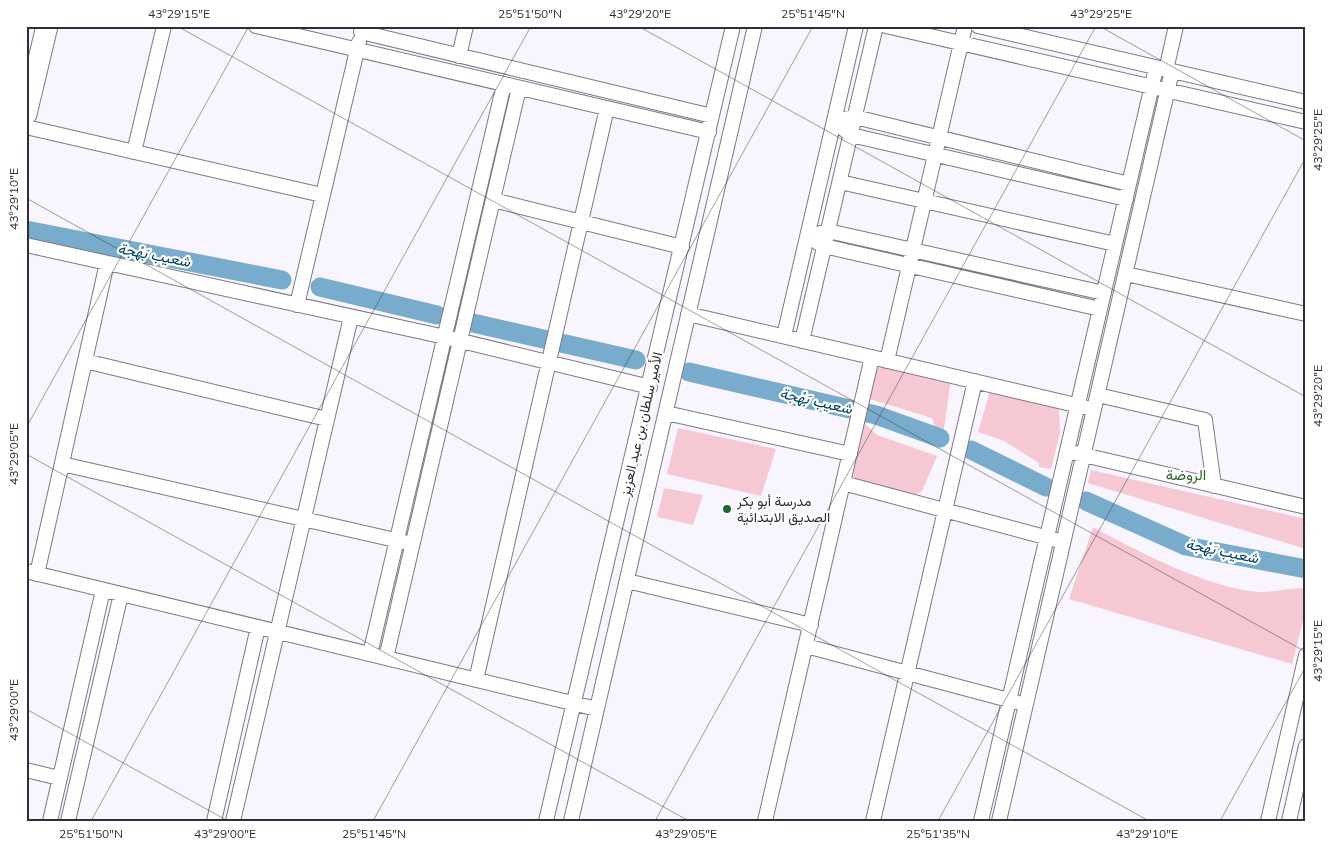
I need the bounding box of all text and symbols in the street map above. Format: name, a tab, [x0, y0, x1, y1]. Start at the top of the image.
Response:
text: 43°29'15"E	[148, 6, 210, 21]
text: 25°51'50"N	[498, 6, 562, 21]
text: 43°29'20"E	[609, 6, 671, 21]
text: 25°51'45"N	[781, 6, 845, 21]
text: 43°29'25"E	[1070, 6, 1132, 21]
text: 43°29'25"E	[1310, 109, 1325, 171]
text: 43°29'10"E	[6, 168, 21, 230]
water label: شعيب بَهْجة	[116, 238, 193, 271]
street label: الأمير سلطان بن عبد العزيز	[615, 350, 666, 499]
text: 43°29'20"E	[1310, 365, 1325, 427]
water label: شعيب بَهْجة	[778, 383, 855, 418]
text: 43°29'05"E	[6, 423, 21, 485]
district label: الروضة	[1166, 465, 1206, 484]
place label: مدرسة أبو بكر الصديق الابتدائية	[736, 492, 830, 526]
marker: مدرسة أبو بكر الصديق الابتدائية	[721, 503, 733, 515]
water label: شعيب بَهْجة	[1184, 534, 1261, 568]
text: 43°29'15"E	[1310, 620, 1325, 682]
text: 43°29'00"E	[6, 679, 21, 741]
text: 25°51'50"N	[59, 826, 123, 841]
text: 43°29'00"E	[194, 826, 256, 841]
text: 25°51'45"N	[342, 826, 406, 841]
text: 43°29'05"E	[655, 826, 717, 841]
text: 25°51'35"N	[906, 826, 970, 841]
text: 43°29'10"E	[1116, 826, 1178, 841]

